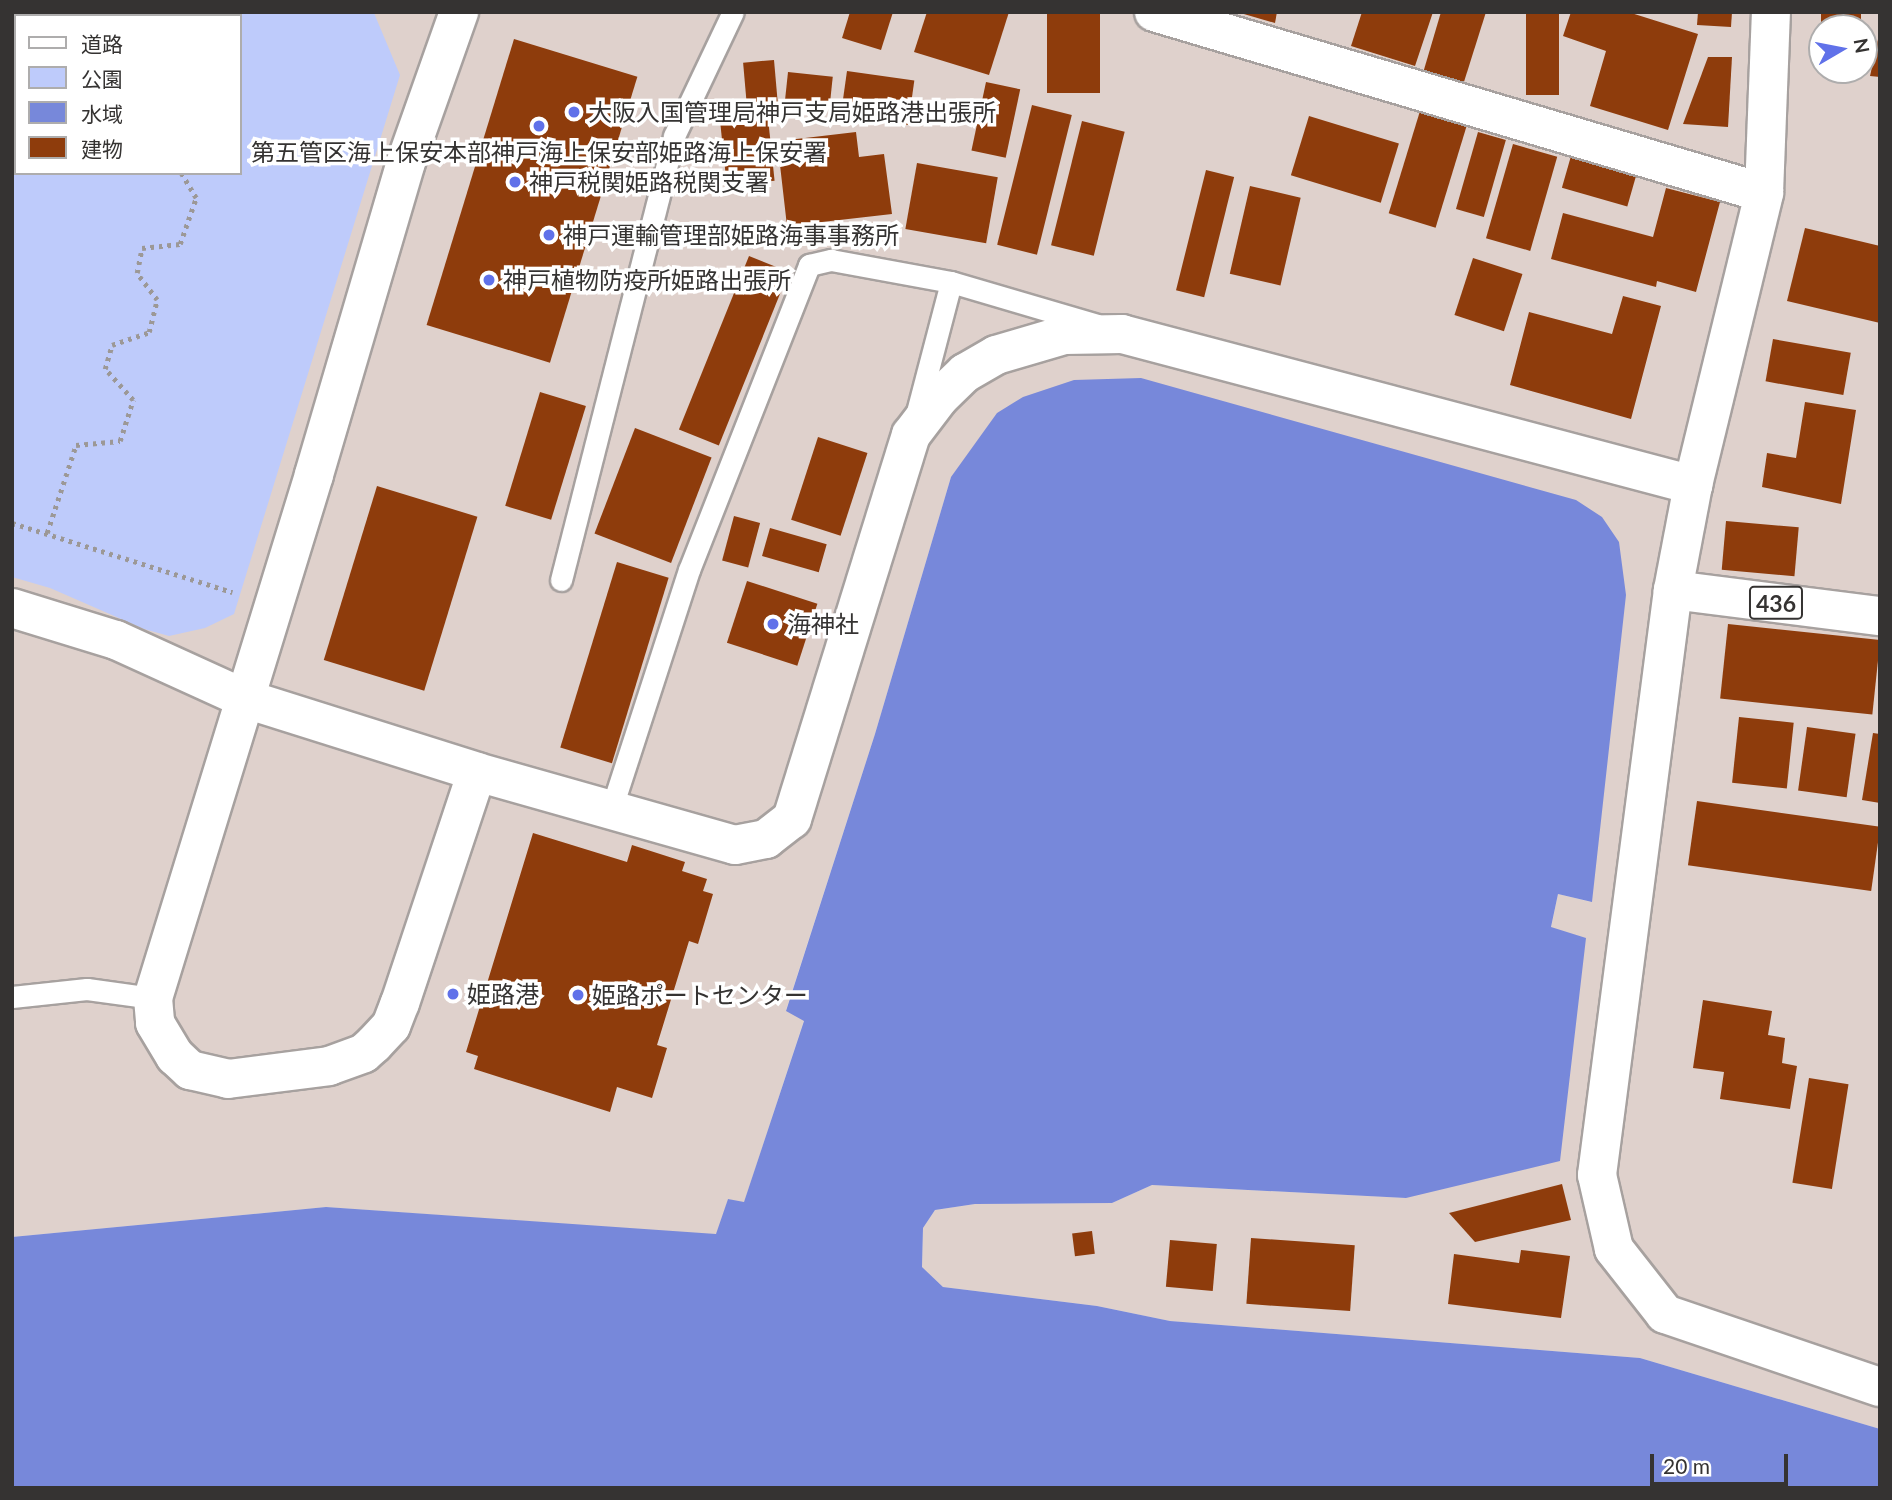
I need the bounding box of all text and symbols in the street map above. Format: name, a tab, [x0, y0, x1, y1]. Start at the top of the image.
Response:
legend	[14, 14, 242, 175]
north arrow	[1808, 14, 1878, 84]
text: 道路	[81, 31, 123, 56]
text: N	[1850, 36, 1875, 55]
text: 公園	[81, 66, 123, 91]
place label: 大阪入国管理局神戸支局姫路港出張所	[588, 98, 996, 126]
text: 水域	[81, 101, 123, 126]
marker: 大阪入国管理局神戸支局姫路港出張所	[566, 104, 582, 120]
marker: 第五管区海上保安本部神戸海上保安部姫路海上保安署	[531, 118, 547, 134]
text: 建物	[81, 136, 123, 161]
place label: 第五管区海上保安本部神戸海上保安部姫路海上保安署	[251, 138, 827, 166]
place label: 神戸税関姫路税関支署	[529, 168, 769, 196]
marker: 神戸税関姫路税関支署	[507, 174, 523, 190]
place label: 神戸運輸管理部姫路海事事務所	[563, 221, 899, 249]
marker: 神戸運輸管理部姫路海事事務所	[541, 227, 557, 243]
place label: 神戸植物防疫所姫路出張所	[503, 266, 791, 294]
marker: 神戸植物防疫所姫路出張所	[481, 272, 497, 288]
road number: 436	[1748, 583, 1804, 622]
place label: 海神社	[787, 610, 859, 638]
marker: 海神社	[765, 616, 781, 632]
place label: 姫路港	[467, 980, 539, 1008]
place label: 姫路ポートセンター	[592, 981, 808, 1009]
marker: 姫路港	[445, 986, 461, 1002]
marker: 姫路ポートセンター	[570, 987, 586, 1003]
scale bar	[1654, 1440, 1792, 1484]
text: 20 m	[1663, 1453, 1710, 1478]

